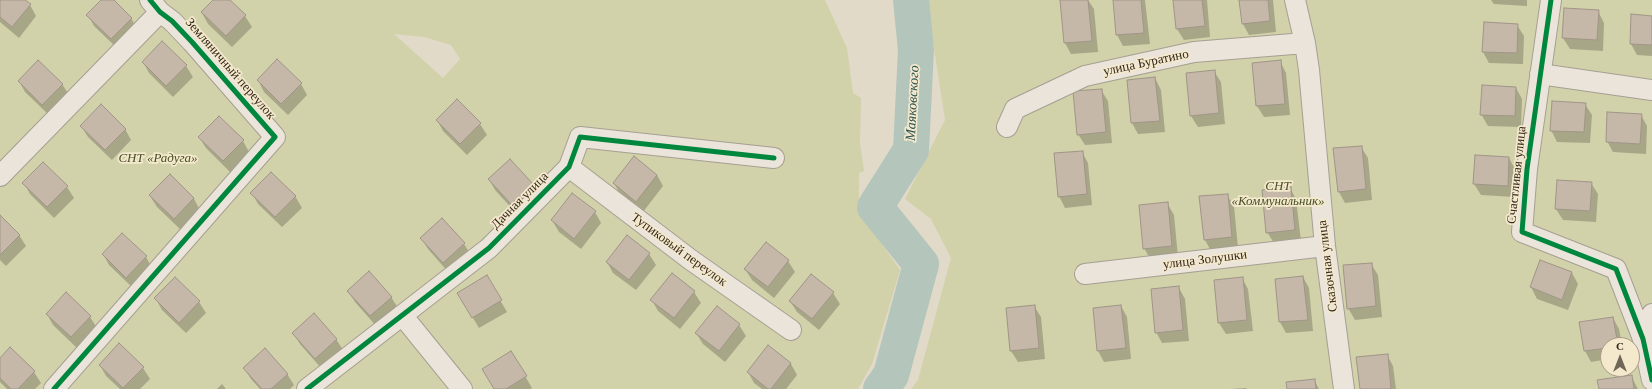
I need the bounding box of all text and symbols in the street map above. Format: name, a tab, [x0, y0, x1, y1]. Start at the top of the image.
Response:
street label: Земляничный переулок	[182, 15, 278, 123]
street label: улица Буратино	[1102, 46, 1190, 80]
water label: Маяковского	[903, 65, 923, 141]
street label: Счастливая улица	[1504, 125, 1530, 225]
park label: СНТ «Радуга»	[118, 151, 198, 167]
street label: Дачная улица	[488, 169, 552, 233]
park label: СНТ «Коммунальник»	[1231, 179, 1325, 210]
street label: Тупиковый переулок	[628, 210, 730, 290]
street label: Сказочная улица	[1315, 219, 1341, 313]
street label: улица Золушки	[1162, 247, 1248, 273]
north arrow	[1600, 337, 1640, 377]
text: С	[1616, 340, 1624, 352]

